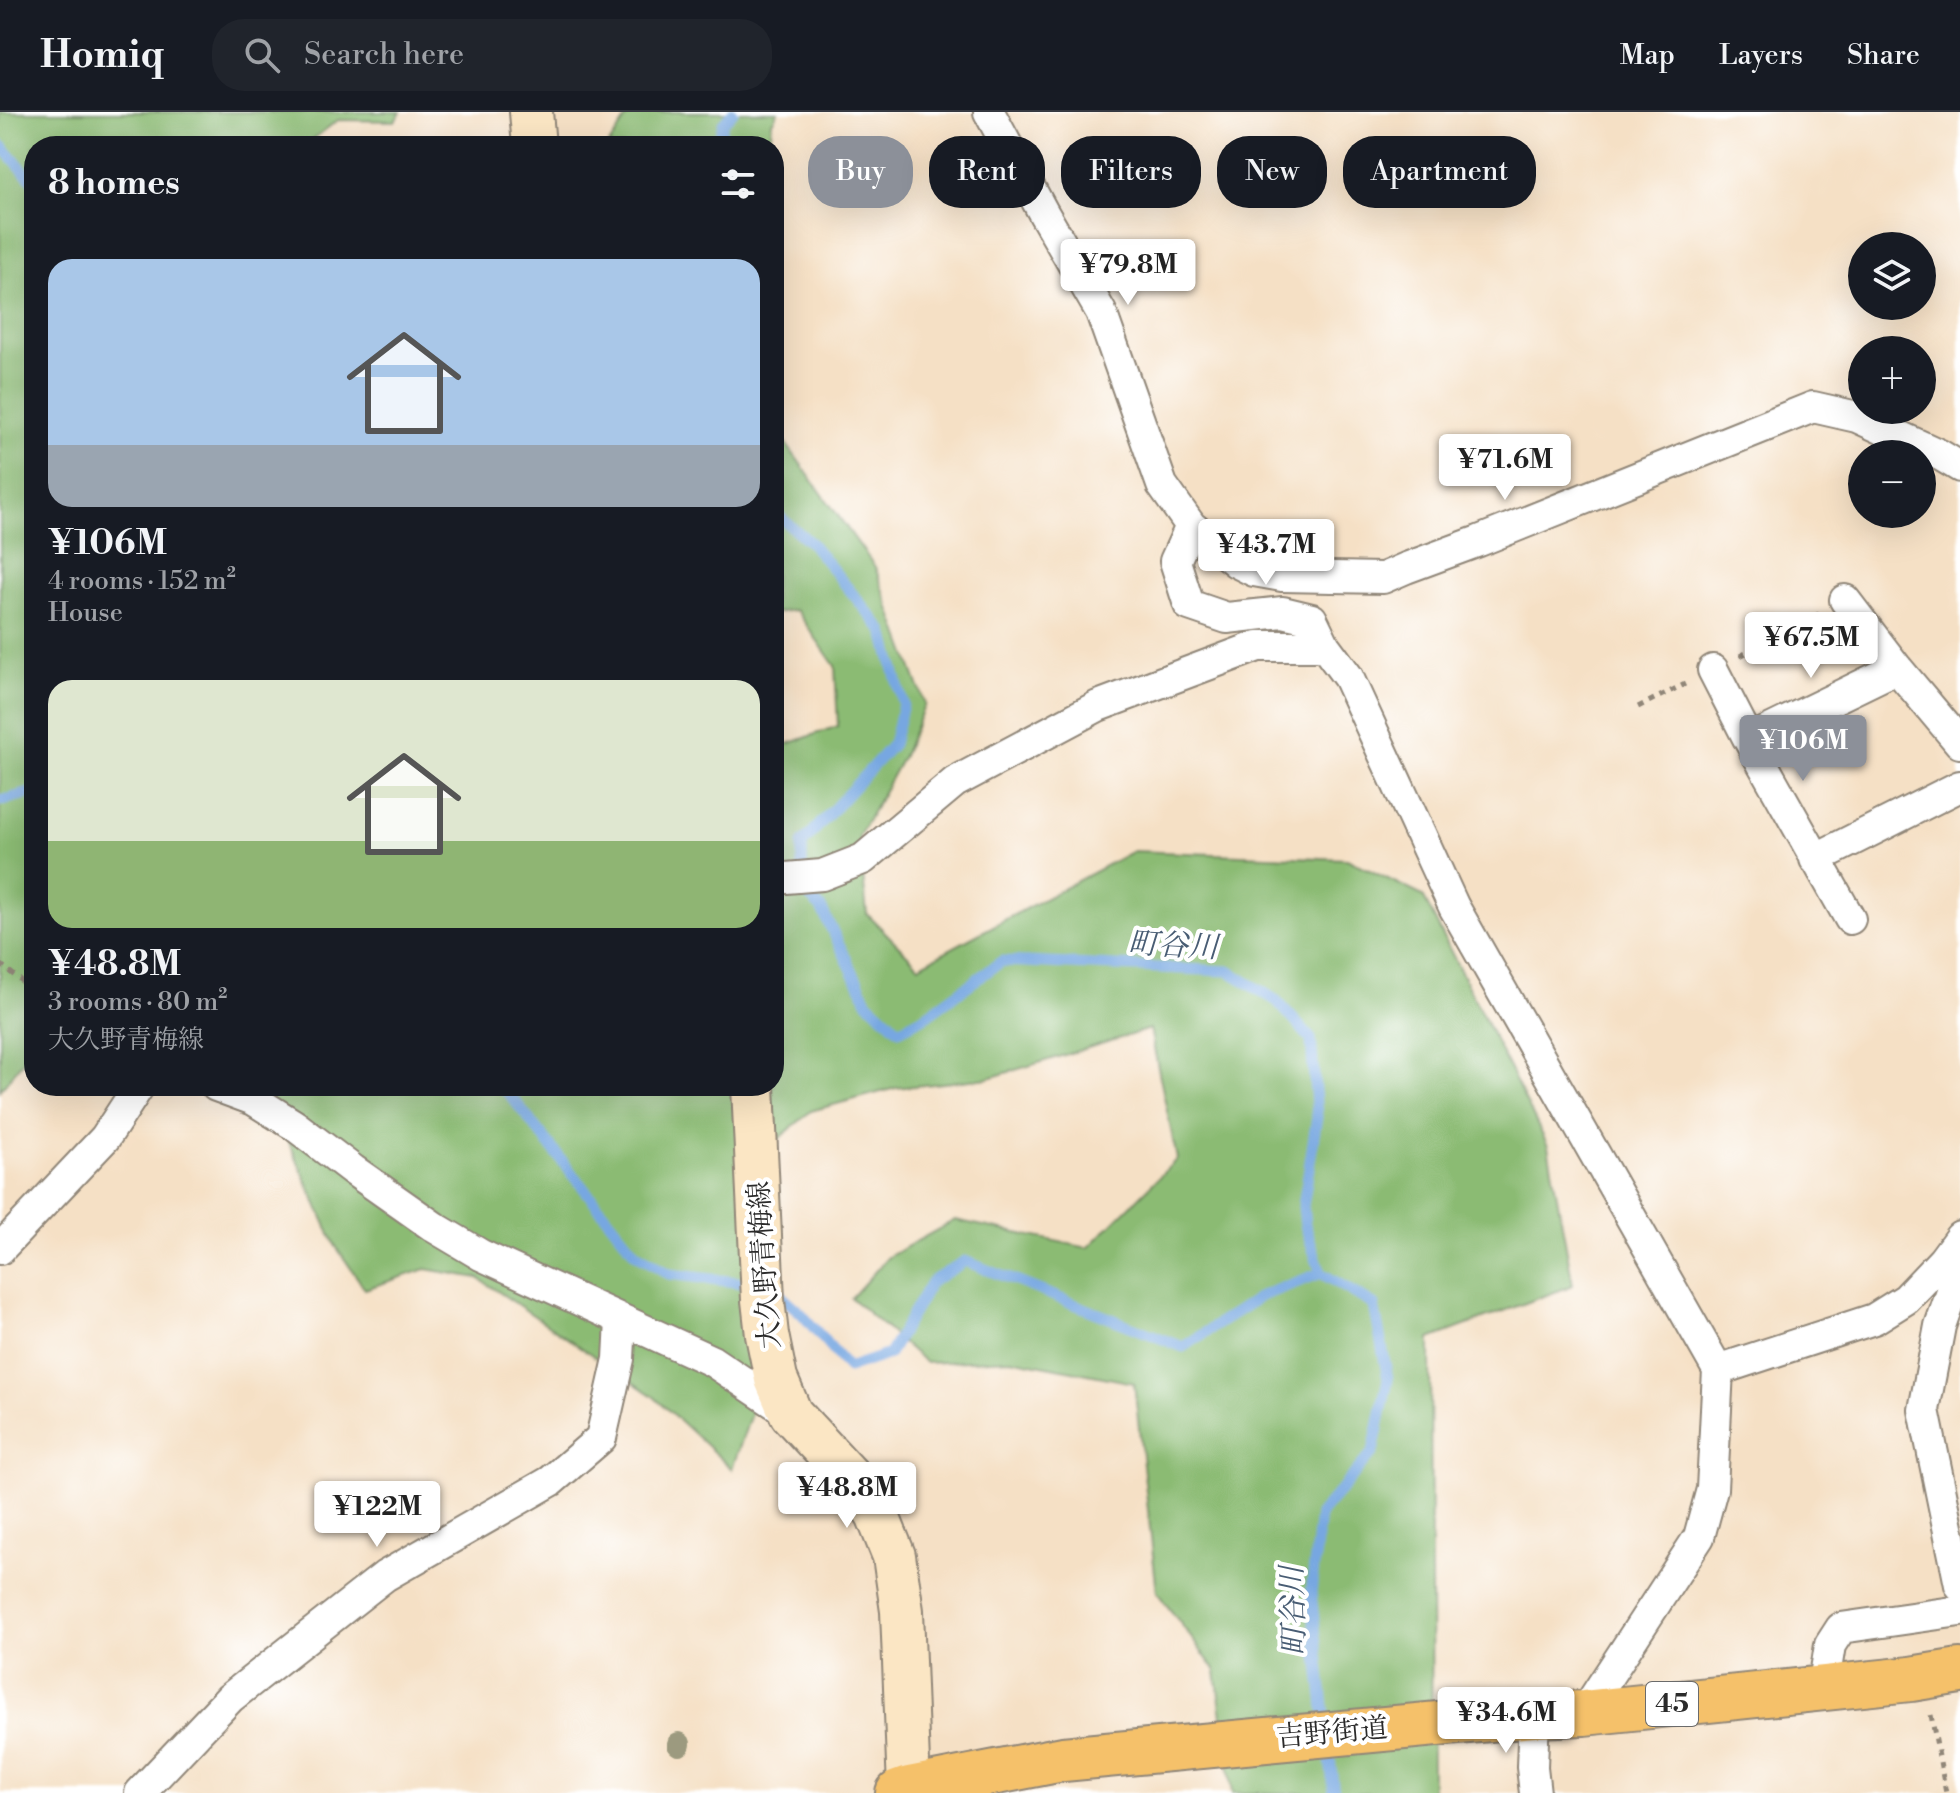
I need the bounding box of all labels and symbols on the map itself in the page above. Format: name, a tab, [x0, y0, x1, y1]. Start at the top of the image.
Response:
pin: ¥79.8M	[1063, 239, 1193, 307]
pin: ¥71.6M	[1440, 434, 1570, 502]
pin: ¥43.7M	[1201, 519, 1331, 587]
pin: ¥67.5M	[1746, 612, 1876, 680]
pin: ¥106M	[1747, 715, 1859, 783]
water label: 町谷川	[1127, 925, 1222, 967]
street label: 大久野青梅線	[742, 1180, 788, 1350]
pin: ¥48.8M	[782, 1462, 912, 1530]
pin: ¥122M	[321, 1481, 433, 1549]
water label: 町谷川	[1273, 1562, 1315, 1657]
road number: 45	[1646, 1682, 1698, 1726]
pin: ¥34.6M	[1441, 1687, 1571, 1755]
street label: 吉野街道	[1275, 1711, 1389, 1755]

